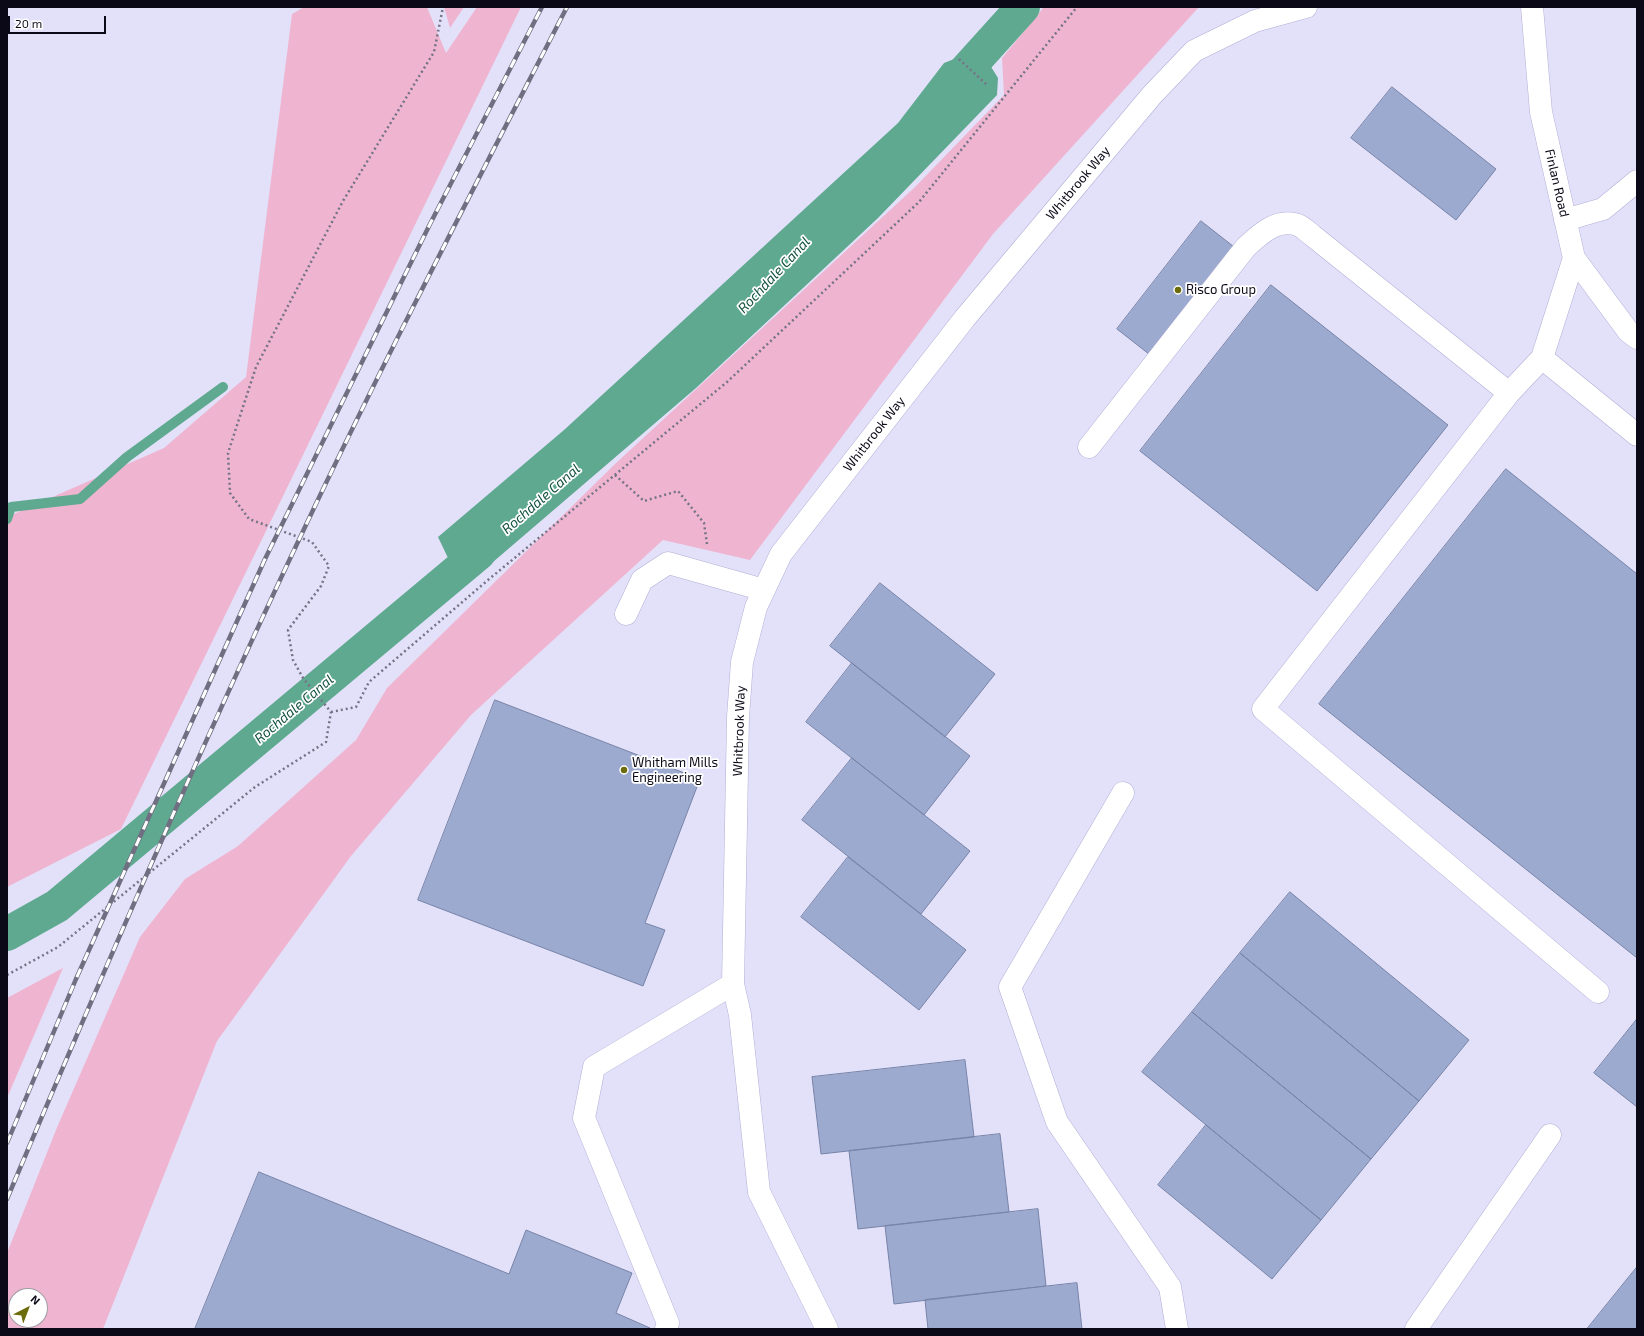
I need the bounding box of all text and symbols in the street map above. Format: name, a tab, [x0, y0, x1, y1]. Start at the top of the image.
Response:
scale bar	[10, 8, 108, 34]
text: 20 m	[15, 16, 42, 30]
street label: Whitbrook Way	[1043, 143, 1113, 223]
street label: Finlan Road	[1542, 148, 1572, 218]
water label: Rochdale Canal	[734, 233, 814, 317]
place label: Risco Group	[1186, 282, 1256, 298]
marker: Risco Group	[1173, 285, 1183, 295]
street label: Whitbrook Way	[840, 393, 908, 475]
water label: Rochdale Canal	[498, 460, 584, 538]
water label: Rochdale Canal	[251, 671, 337, 747]
street label: Whitbrook Way	[730, 685, 748, 777]
place label: Whitham Mills Engineering	[632, 755, 718, 786]
marker: Whitham Mills Engineering	[619, 765, 629, 775]
north arrow	[8, 1288, 48, 1328]
text: N	[28, 1292, 43, 1307]

